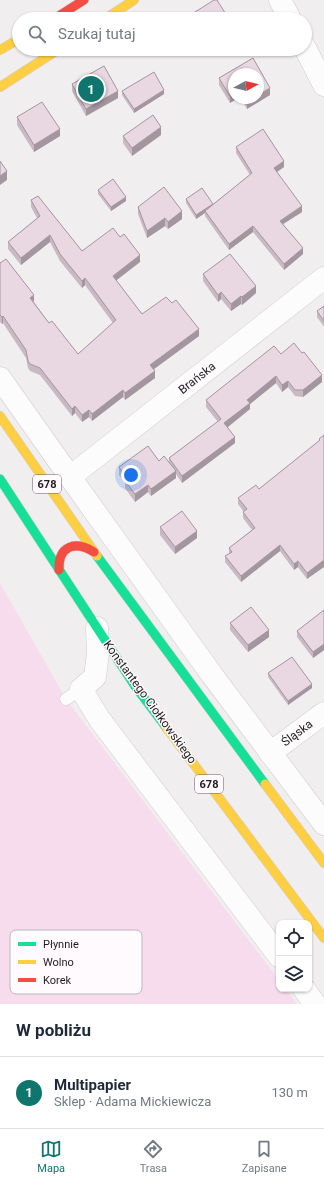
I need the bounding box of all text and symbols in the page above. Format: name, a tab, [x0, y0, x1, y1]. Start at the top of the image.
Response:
search box	[12, 12, 312, 56]
icon: search	[26, 23, 48, 45]
text: Szukaj tutaj	[58, 25, 136, 43]
north arrow	[228, 68, 264, 104]
pin: 1	[78, 74, 104, 104]
street label: Brańska	[176, 359, 218, 397]
your location	[121, 465, 141, 485]
road number: 678	[33, 475, 61, 493]
street label: Konstantego Ciołkowskiego	[101, 638, 200, 766]
street label: Śląska	[278, 716, 315, 749]
road number: 678	[195, 775, 223, 793]
map controls	[276, 920, 312, 992]
button: locate	[276, 920, 312, 956]
legend	[10, 930, 142, 994]
text: Płynnie	[43, 938, 79, 951]
text: Wolno	[43, 956, 74, 969]
button: layers	[276, 956, 312, 992]
text: Korek	[43, 974, 71, 987]
text: W pobliżu	[16, 1020, 91, 1040]
text: Multipapier	[54, 1076, 131, 1094]
text: 1	[25, 1085, 33, 1100]
text: 130 m	[271, 1085, 308, 1100]
text: Sklep · Adama Mickiewicza	[54, 1094, 211, 1109]
tab: Mapa	[37, 1138, 65, 1175]
tab: Trasa	[140, 1138, 167, 1175]
tab: Zapisane	[242, 1138, 287, 1175]

